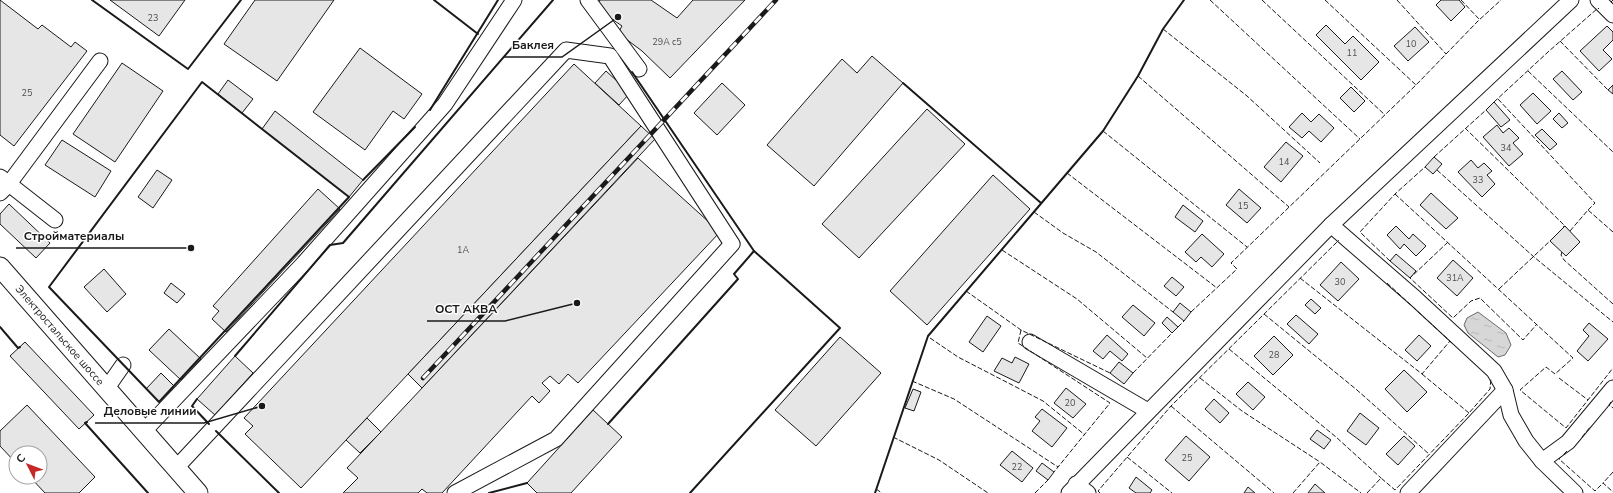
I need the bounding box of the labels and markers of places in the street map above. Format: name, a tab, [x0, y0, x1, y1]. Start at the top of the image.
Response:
callout: Баклея	[504, 33, 562, 57]
callout: Стройматериалы	[16, 224, 133, 248]
callout: ОСТ АКВА	[427, 297, 505, 321]
callout: Деловые линии	[95, 399, 204, 423]

